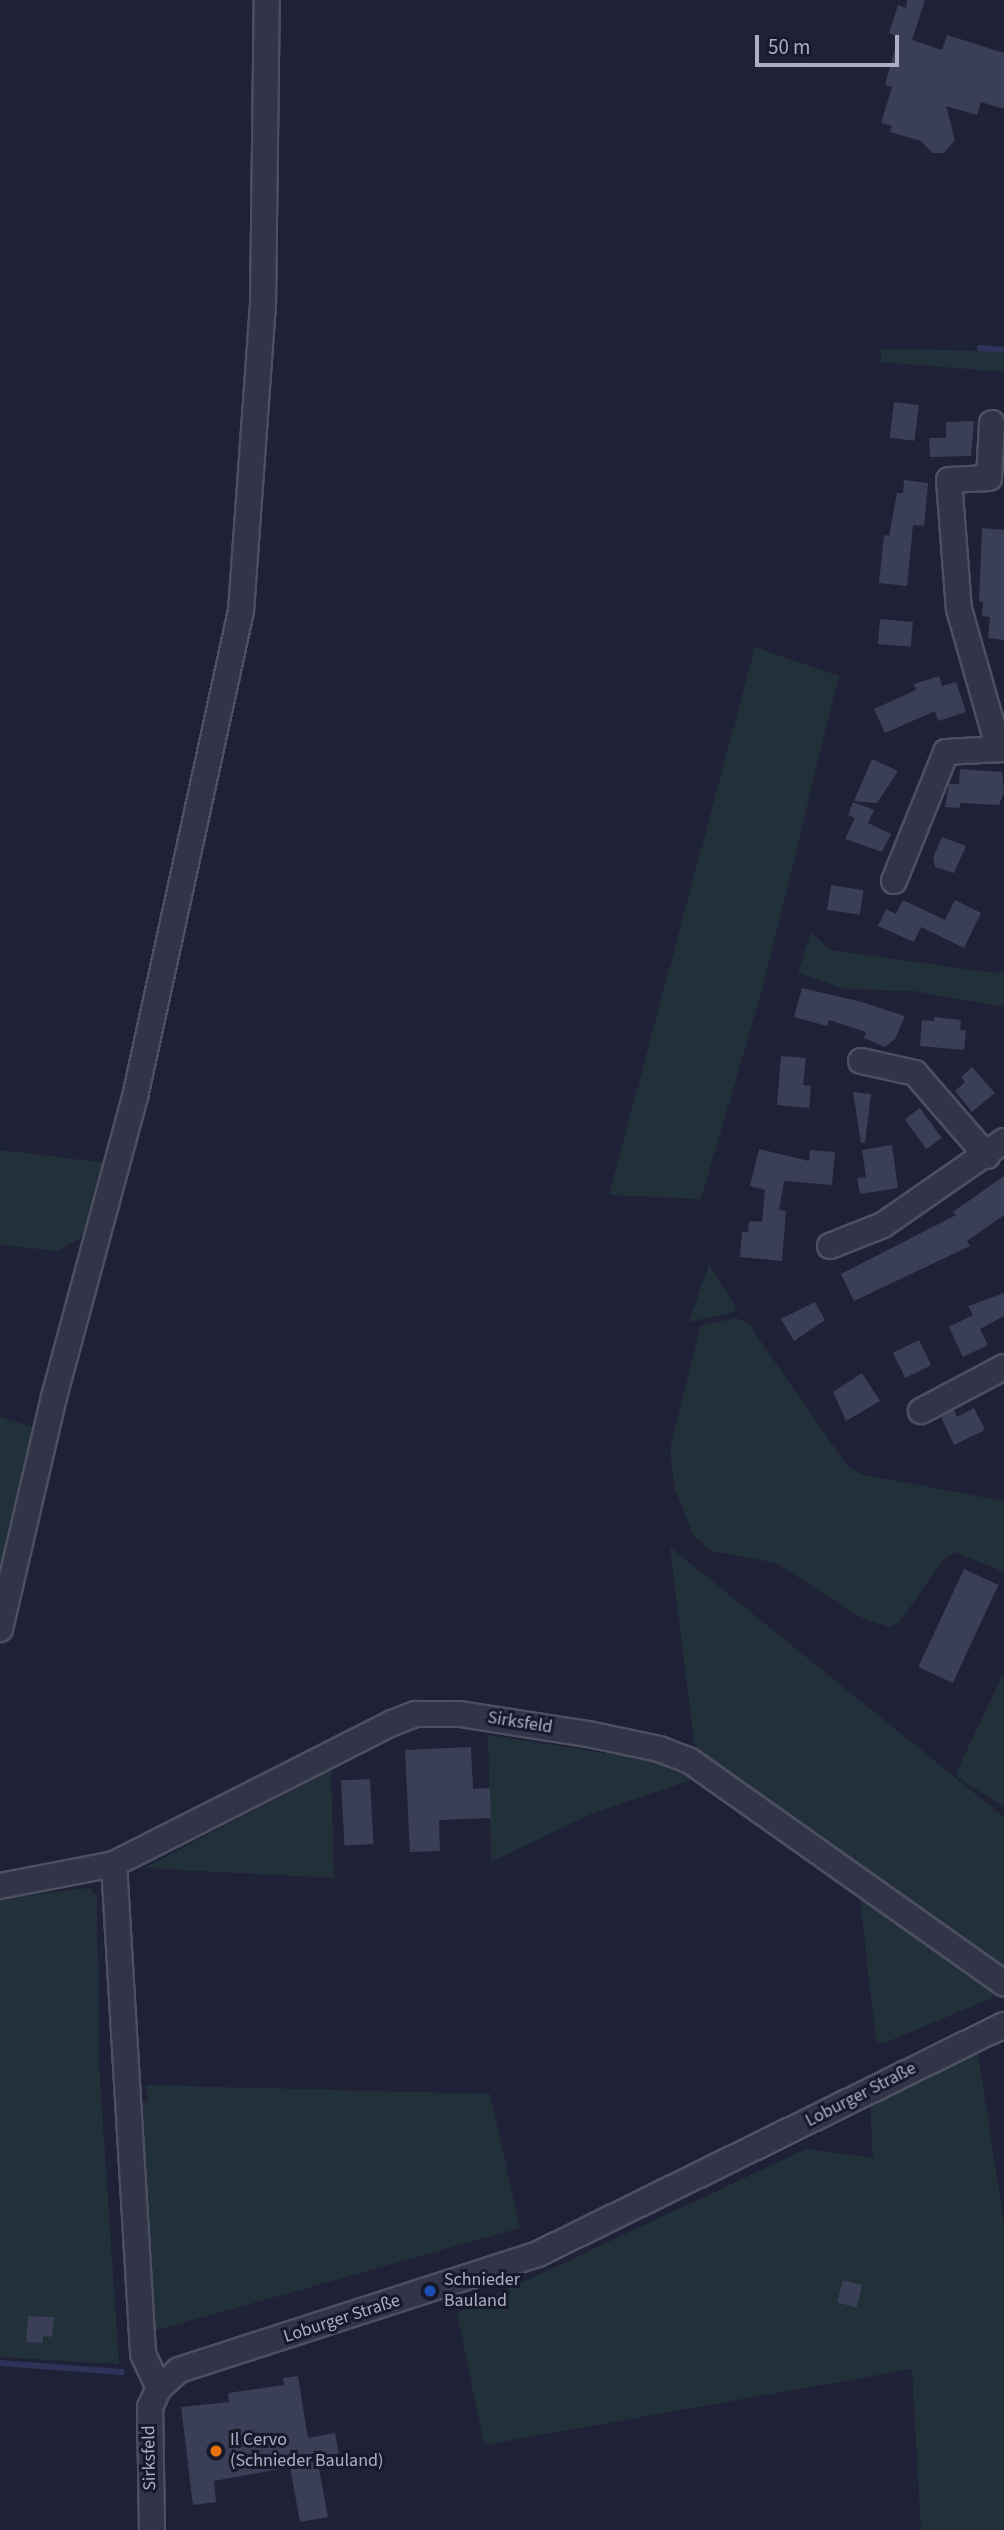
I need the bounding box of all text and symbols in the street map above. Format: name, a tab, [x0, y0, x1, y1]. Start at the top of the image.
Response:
scale bar	[759, 21, 902, 65]
text: 50 m	[768, 32, 810, 62]
street label: Sirksfeld	[486, 1707, 554, 1739]
street label: Loburger Straße	[802, 2058, 920, 2132]
place label: Schnieder Bauland	[444, 2270, 520, 2312]
marker: Schnieder Bauland	[422, 2283, 438, 2299]
street label: Loburger Straße	[281, 2290, 403, 2348]
street label: Sirksfeld	[139, 2425, 161, 2491]
place label: Il Cervo (Schnieder Bauland)	[230, 2430, 383, 2472]
marker: Il Cervo (Schnieder Bauland)	[208, 2443, 224, 2459]

